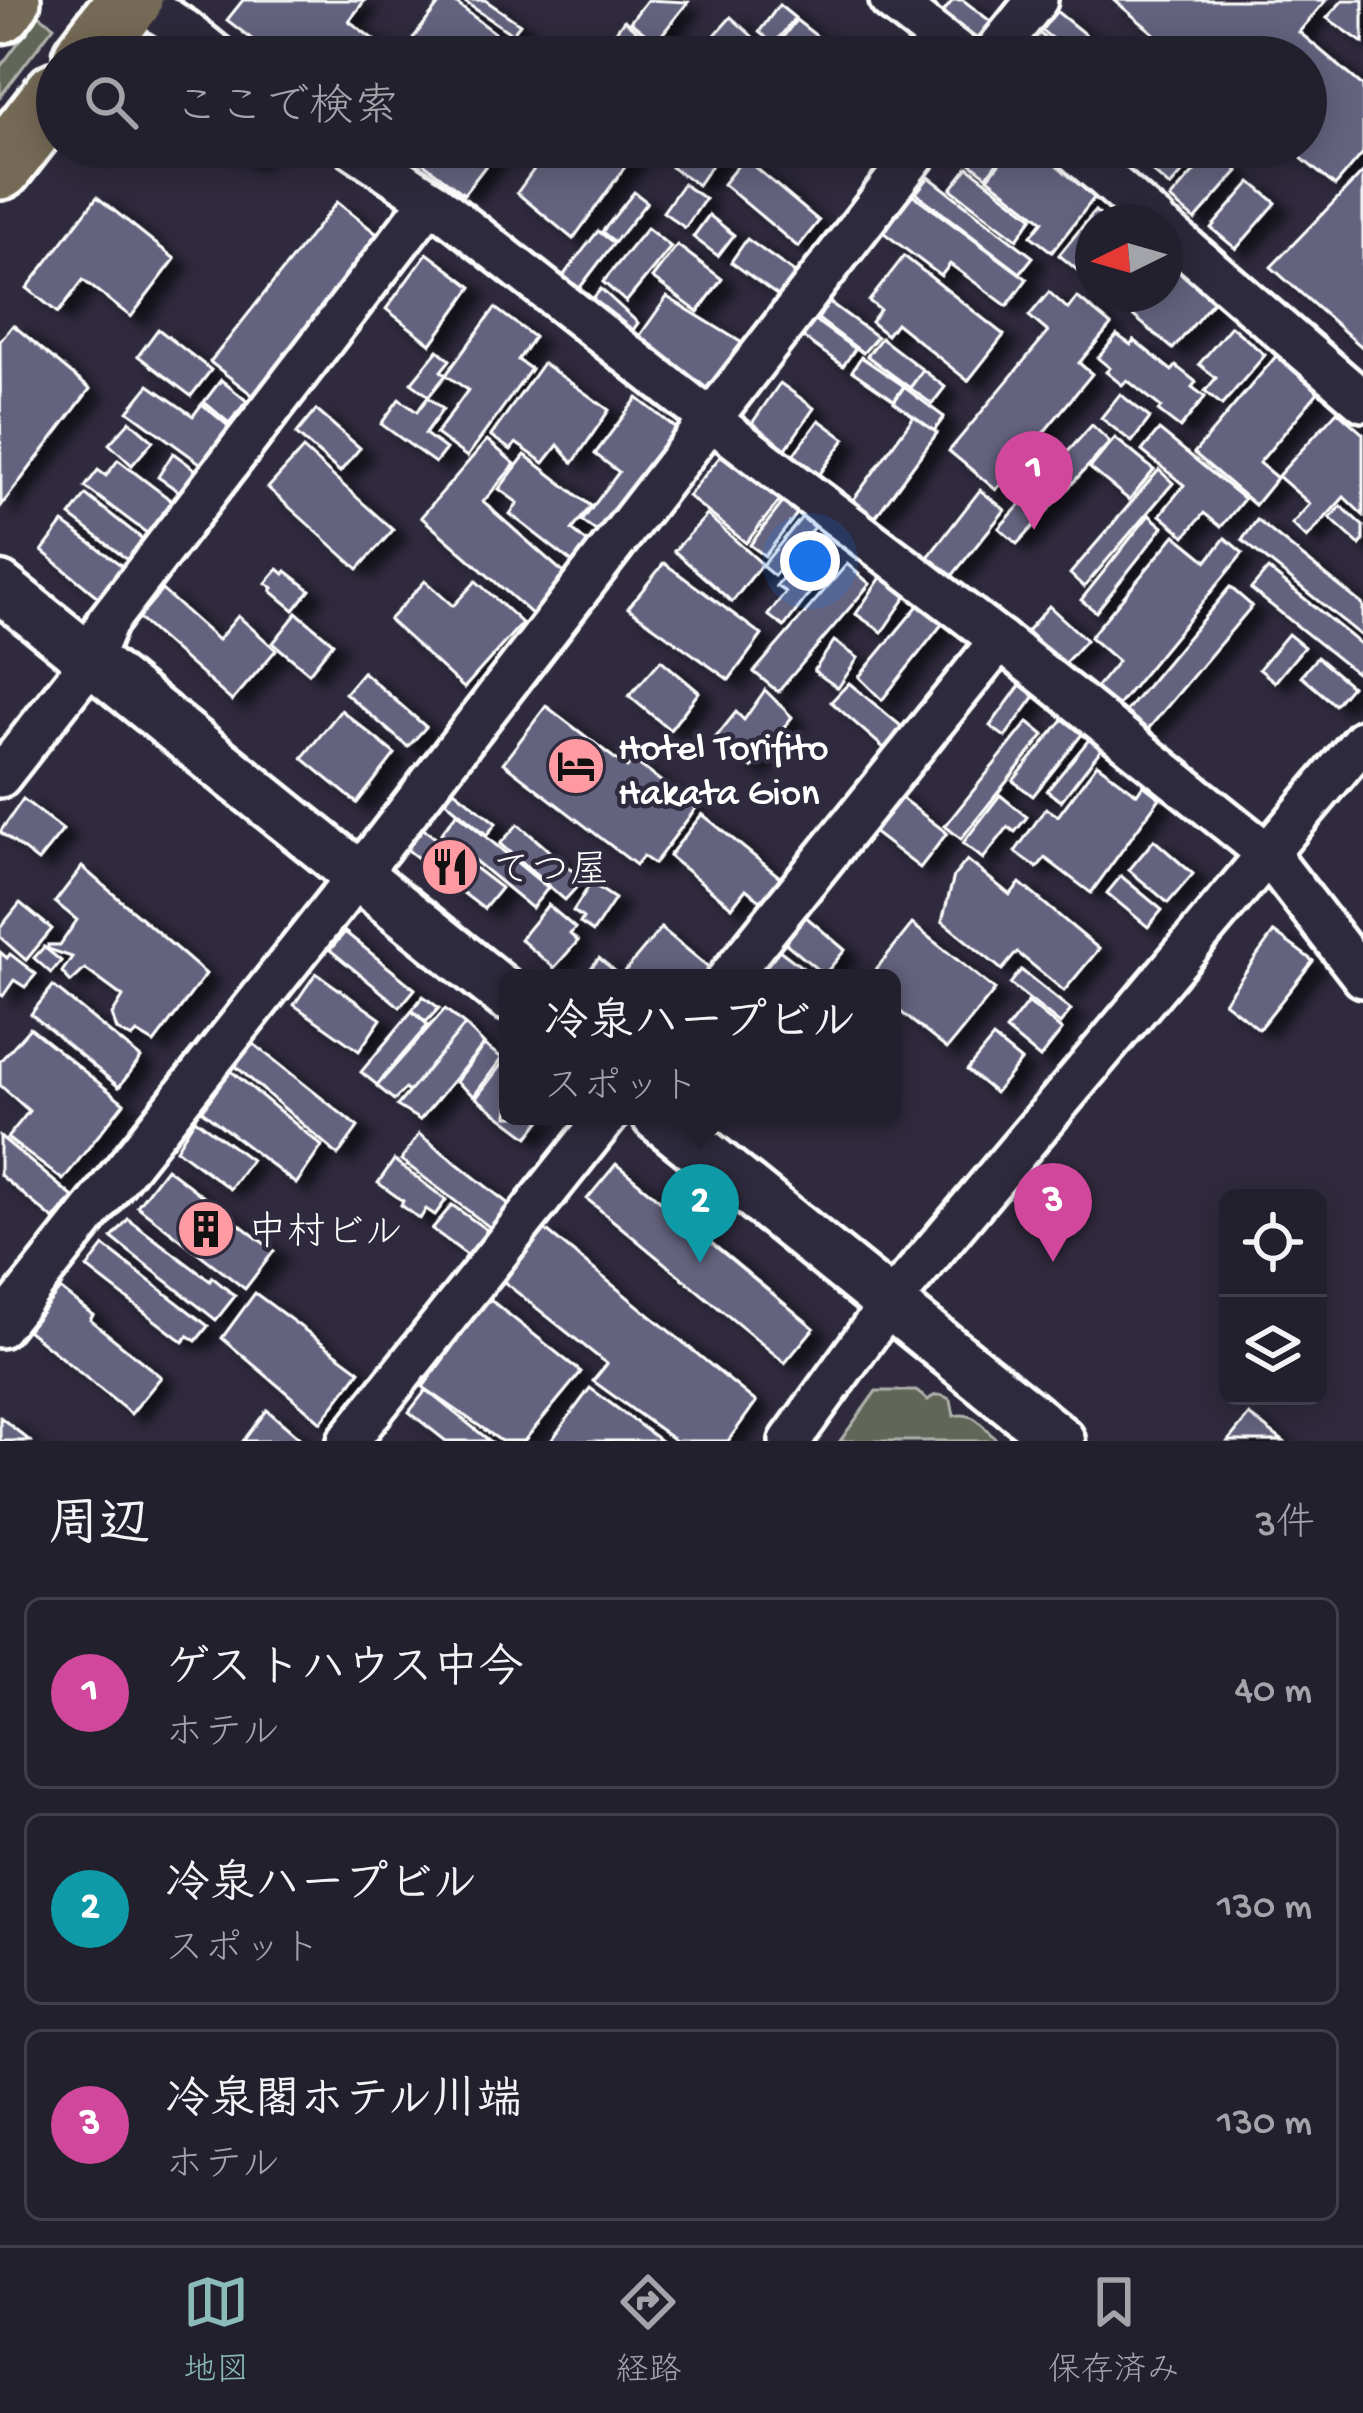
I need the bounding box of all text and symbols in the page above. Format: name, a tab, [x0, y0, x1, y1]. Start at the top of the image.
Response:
search box	[36, 36, 1327, 168]
icon: search	[78, 69, 144, 135]
text: ここで検索	[174, 84, 399, 137]
north arrow	[1075, 204, 1183, 312]
pin: 1	[995, 431, 1073, 530]
your location	[780, 531, 840, 591]
place label: Hotel Torifito Hakata Gion	[618, 728, 828, 819]
hotel icon: Hotel Torifito Hakata Gion	[545, 735, 607, 797]
restaurant icon: てつ屋	[419, 836, 481, 898]
place label: てつ屋	[492, 851, 609, 897]
popup	[499, 969, 901, 1125]
text: 冷泉ハープビル	[544, 999, 856, 1052]
text: スポット	[544, 1067, 700, 1113]
pin: 3	[1014, 1163, 1092, 1262]
pin: 2	[661, 1164, 739, 1263]
map controls	[1219, 1189, 1327, 1405]
button: locate	[1219, 1189, 1327, 1297]
building icon: 中村ビル	[175, 1198, 237, 1260]
place label: 中村ビル	[248, 1211, 403, 1259]
button: layers	[1219, 1297, 1327, 1405]
text: 周辺	[48, 1499, 150, 1559]
text: 3件	[1256, 1504, 1315, 1550]
text: ゲストハウス中今	[165, 1645, 523, 1698]
text: 1	[82, 1670, 98, 1716]
text: 40 m	[1234, 1670, 1312, 1716]
text: ホテル	[165, 1713, 280, 1759]
text: 冷泉ハープビル	[165, 1861, 477, 1914]
text: 2	[80, 1886, 100, 1932]
text: 130 m	[1217, 1886, 1312, 1932]
text: スポット	[165, 1929, 321, 1975]
text: 冷泉閣ホテル川端	[165, 2077, 522, 2130]
text: 3	[80, 2102, 100, 2148]
text: 130 m	[1217, 2102, 1312, 2148]
text: ホテル	[165, 2145, 280, 2191]
tab: 地図	[183, 2269, 249, 2392]
tab: 経路	[615, 2269, 681, 2392]
tab: 保存済み	[1048, 2269, 1180, 2392]

